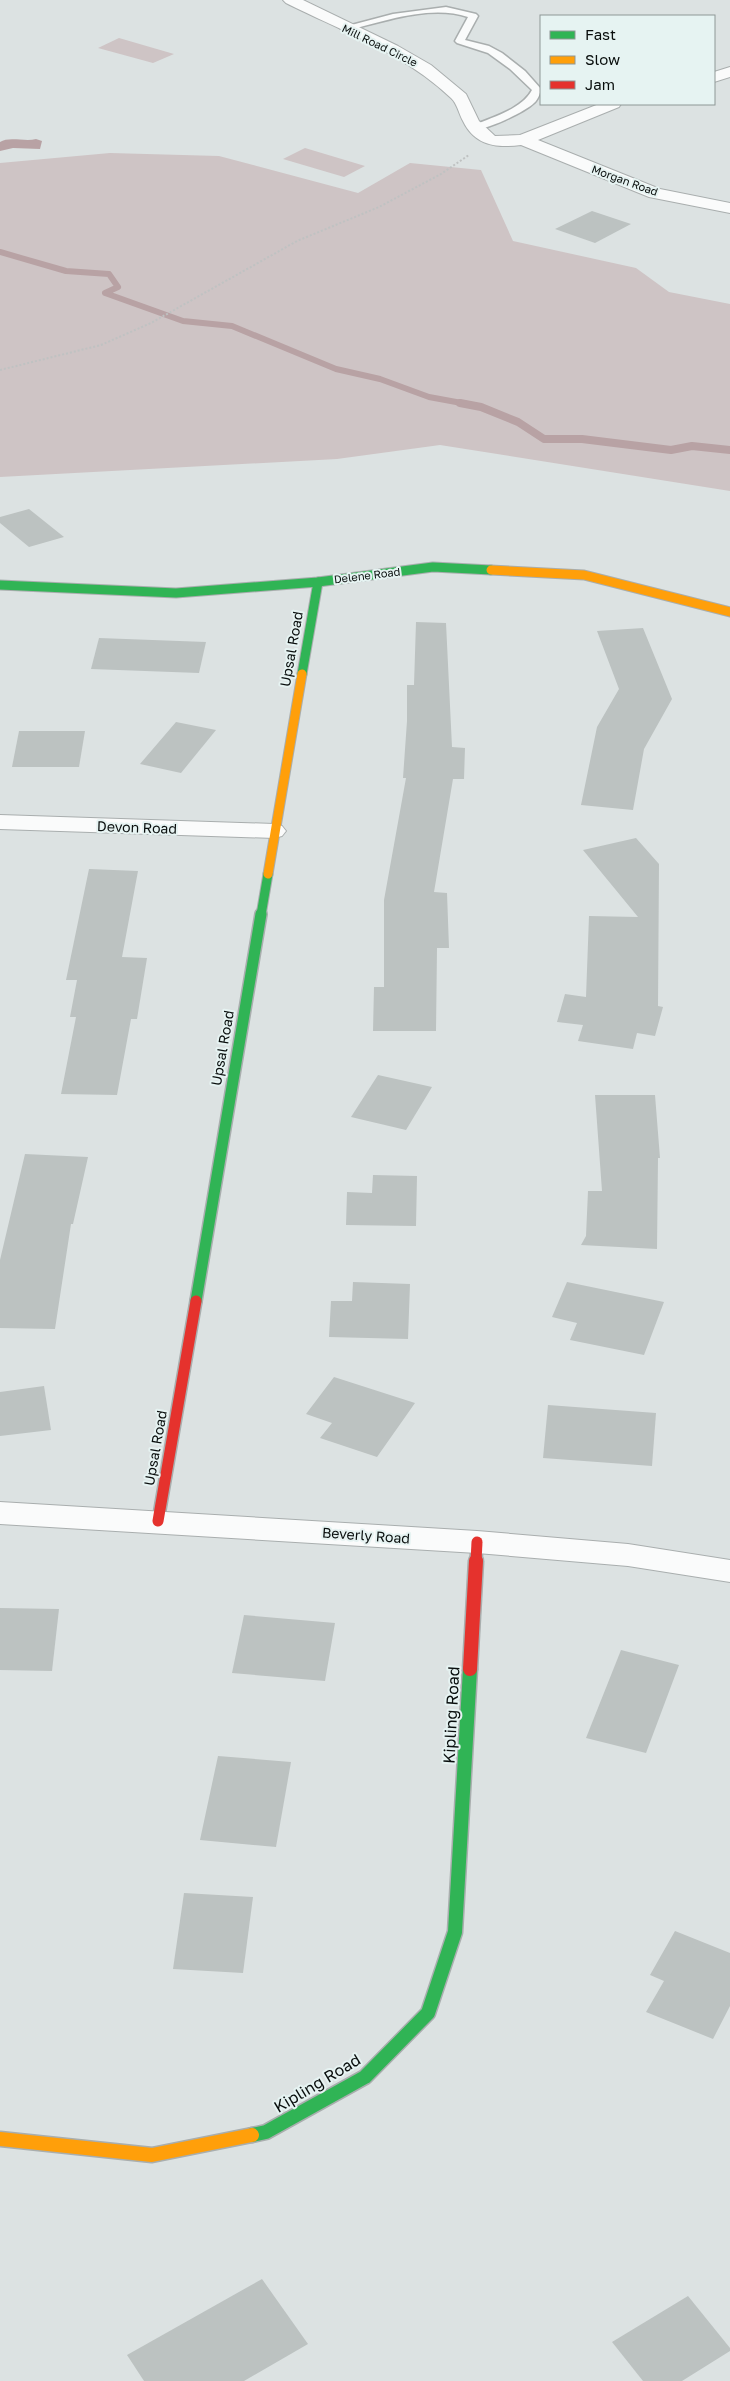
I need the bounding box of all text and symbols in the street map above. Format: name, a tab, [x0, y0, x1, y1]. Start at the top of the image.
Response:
legend	[540, 15, 715, 105]
street label: Mill Road Circle	[340, 21, 420, 69]
text: Fast	[585, 25, 616, 43]
text: Slow	[585, 50, 620, 68]
text: Jam	[585, 75, 615, 93]
street label: Morgan Road	[590, 162, 660, 198]
street label: Delene Road	[333, 564, 401, 586]
street label: Upsal Road	[276, 610, 306, 688]
street label: Devon Road	[97, 817, 177, 837]
street label: Upsal Road	[207, 1009, 237, 1087]
street label: Upsal Road	[140, 1409, 170, 1487]
street label: Beverly Road	[321, 1523, 411, 1547]
street label: Kipling Road	[438, 1666, 464, 1764]
street label: Kipling Road	[270, 2049, 364, 2117]

